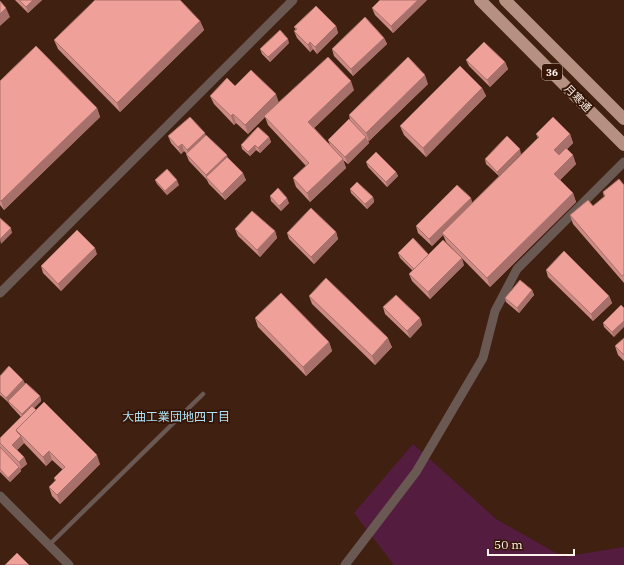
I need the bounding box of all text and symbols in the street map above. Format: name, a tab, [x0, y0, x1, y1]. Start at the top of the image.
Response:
road number: 36	[542, 64, 562, 80]
street label: 月寒通	[561, 81, 595, 115]
district label: 大曲工業団地四丁目	[122, 409, 230, 424]
scale bar	[488, 531, 574, 557]
text: 50 m	[494, 537, 523, 552]

